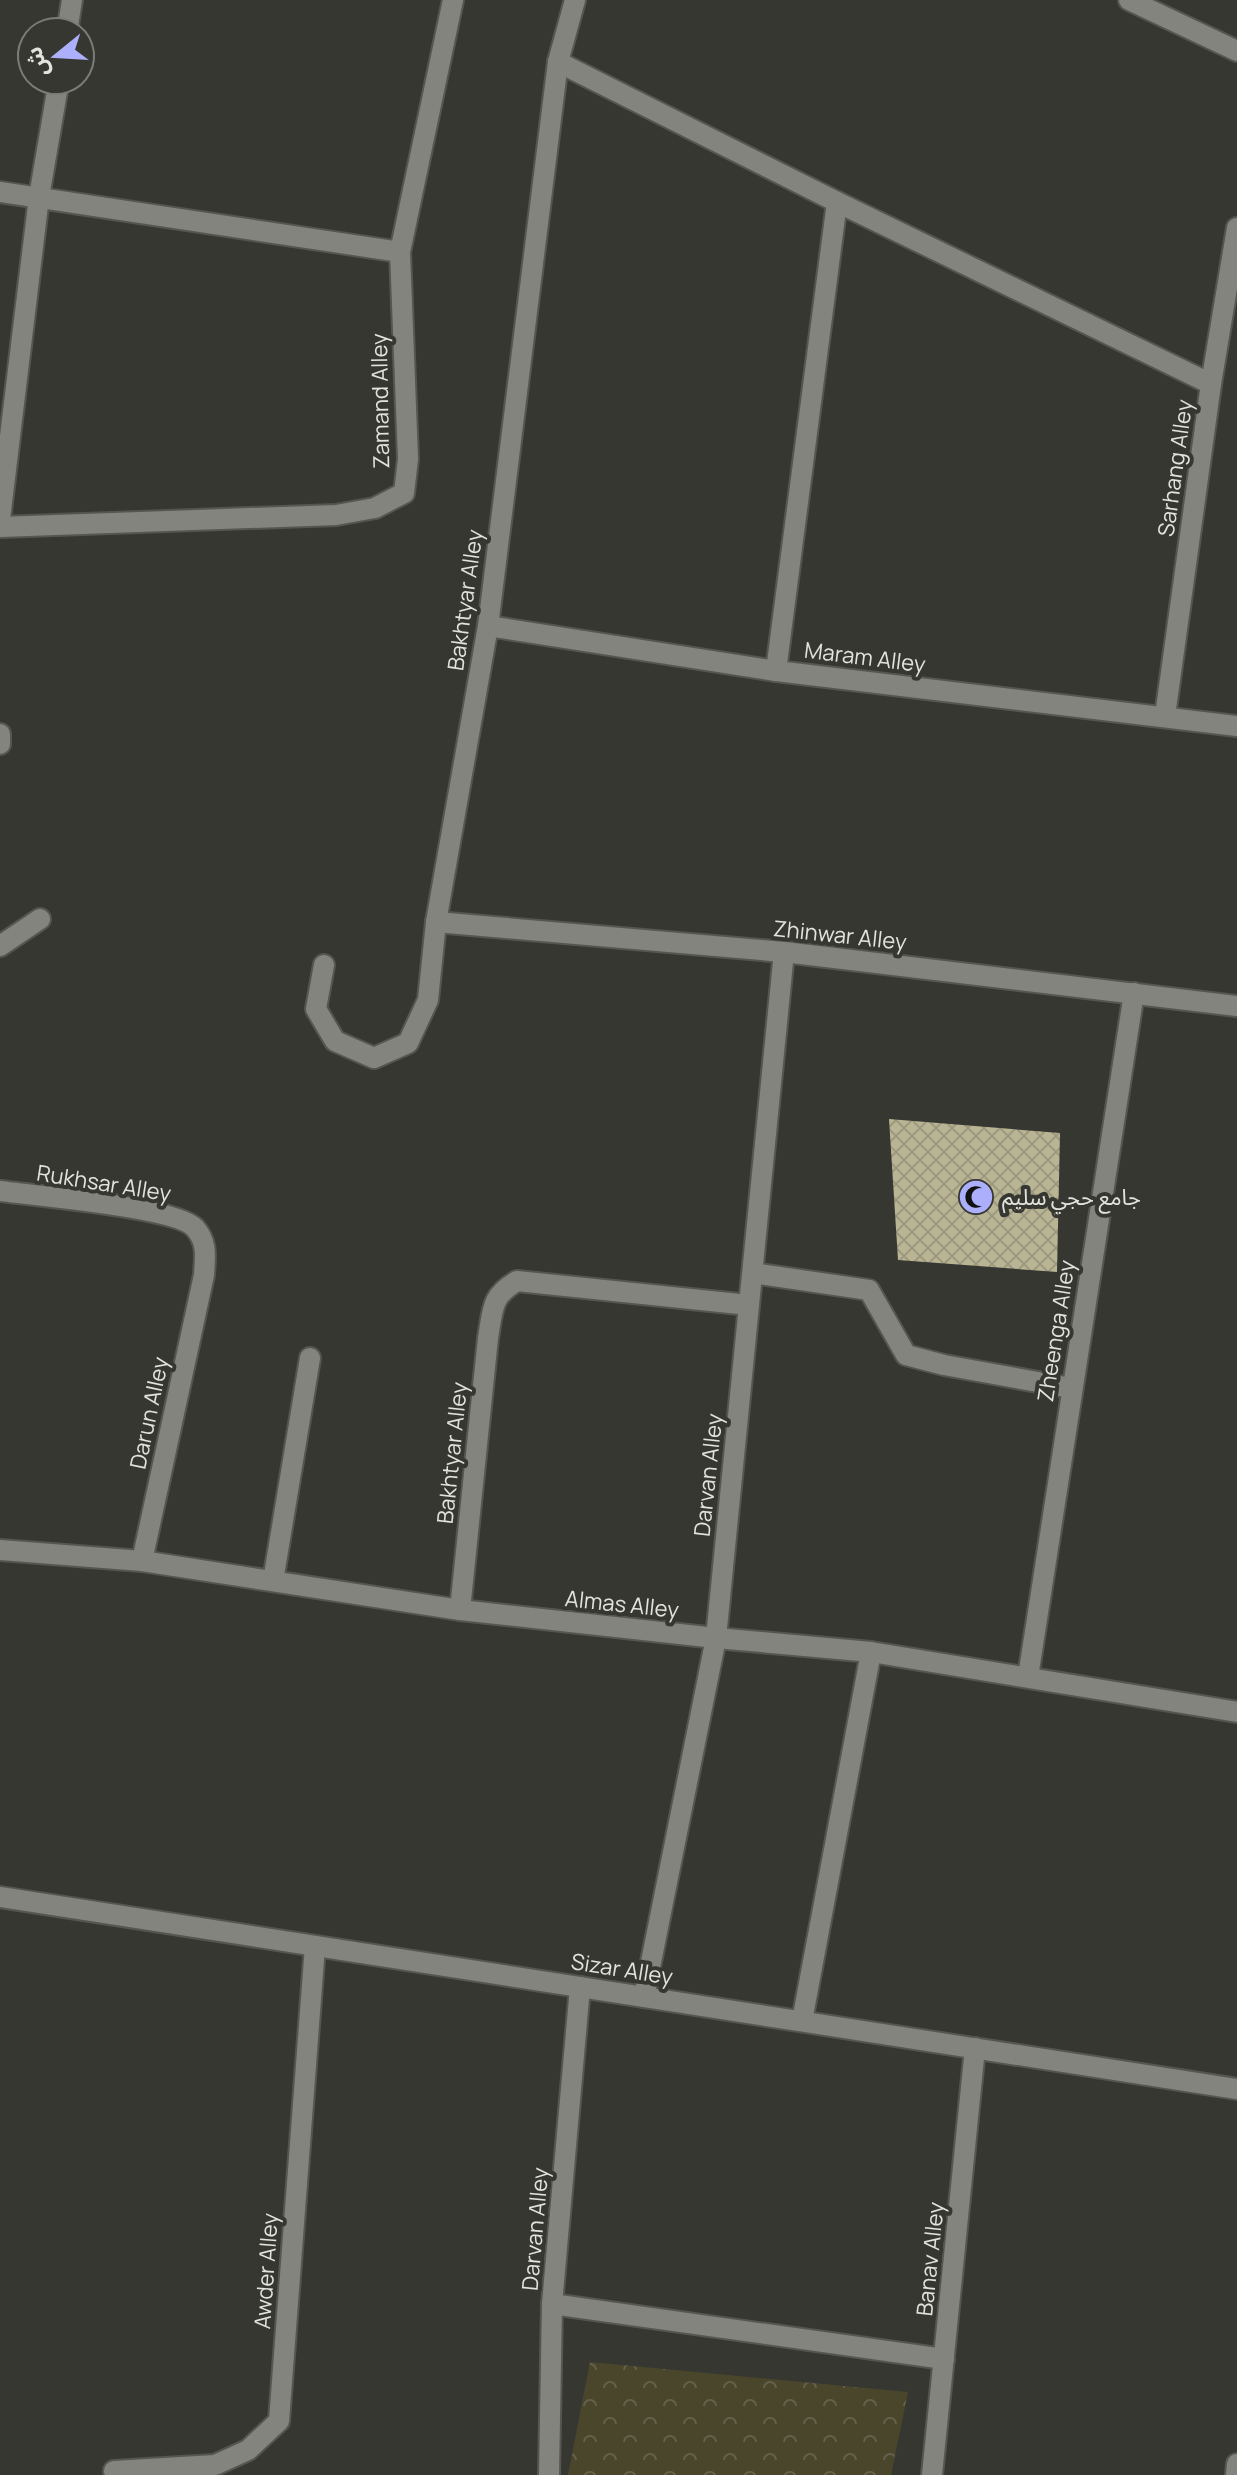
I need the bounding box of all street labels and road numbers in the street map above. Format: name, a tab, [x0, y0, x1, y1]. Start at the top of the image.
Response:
street label: Zamand Alley	[364, 333, 396, 469]
street label: Sarhang Alley	[1151, 397, 1200, 538]
street label: Bakhtyar Alley	[440, 527, 490, 673]
street label: Maram Alley	[803, 635, 928, 679]
street label: Zhinwar Alley	[772, 913, 909, 957]
street label: Rukhsar Alley	[35, 1158, 174, 1208]
street label: Zheenga Alley	[1030, 1258, 1082, 1404]
street label: Darun Alley	[122, 1354, 176, 1472]
street label: Bakhtyar Alley	[430, 1380, 474, 1525]
street label: Darvan Alley	[687, 1412, 729, 1538]
street label: Almas Alley	[564, 1583, 681, 1625]
street label: Sizar Alley	[569, 1946, 675, 1992]
street label: Darvan Alley	[515, 2166, 555, 2292]
street label: Banav Alley	[909, 2200, 951, 2318]
street label: Awder Alley	[247, 2212, 285, 2330]

